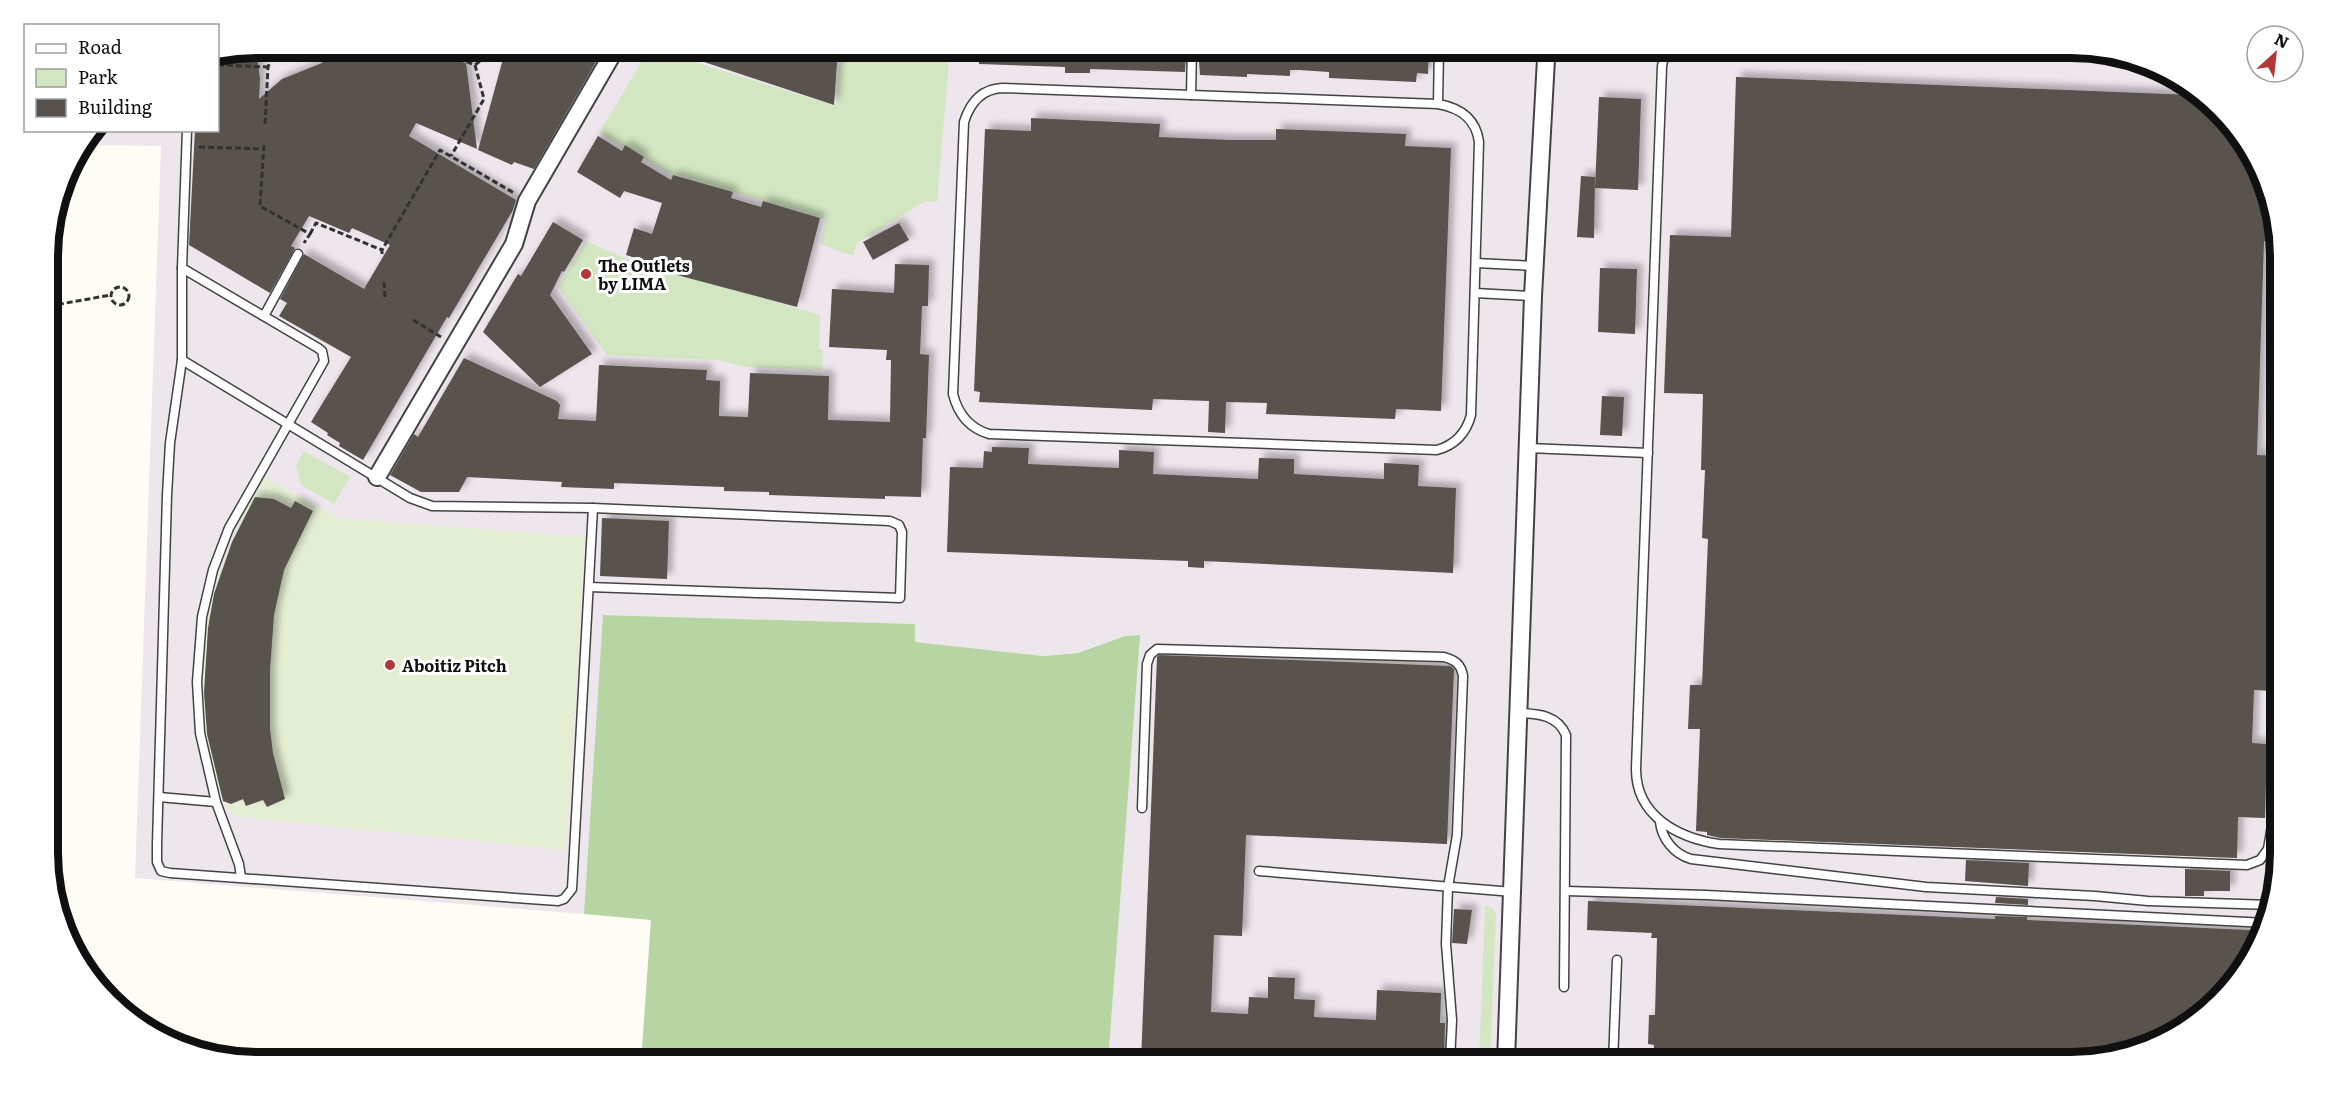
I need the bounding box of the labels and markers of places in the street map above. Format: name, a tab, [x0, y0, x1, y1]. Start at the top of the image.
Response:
place label: The Outlets by LIMA	[598, 253, 690, 295]
marker: The Outlets by LIMA	[579, 267, 593, 281]
place label: Aboitiz Pitch	[402, 653, 507, 677]
marker: Aboitiz Pitch	[383, 658, 397, 672]

